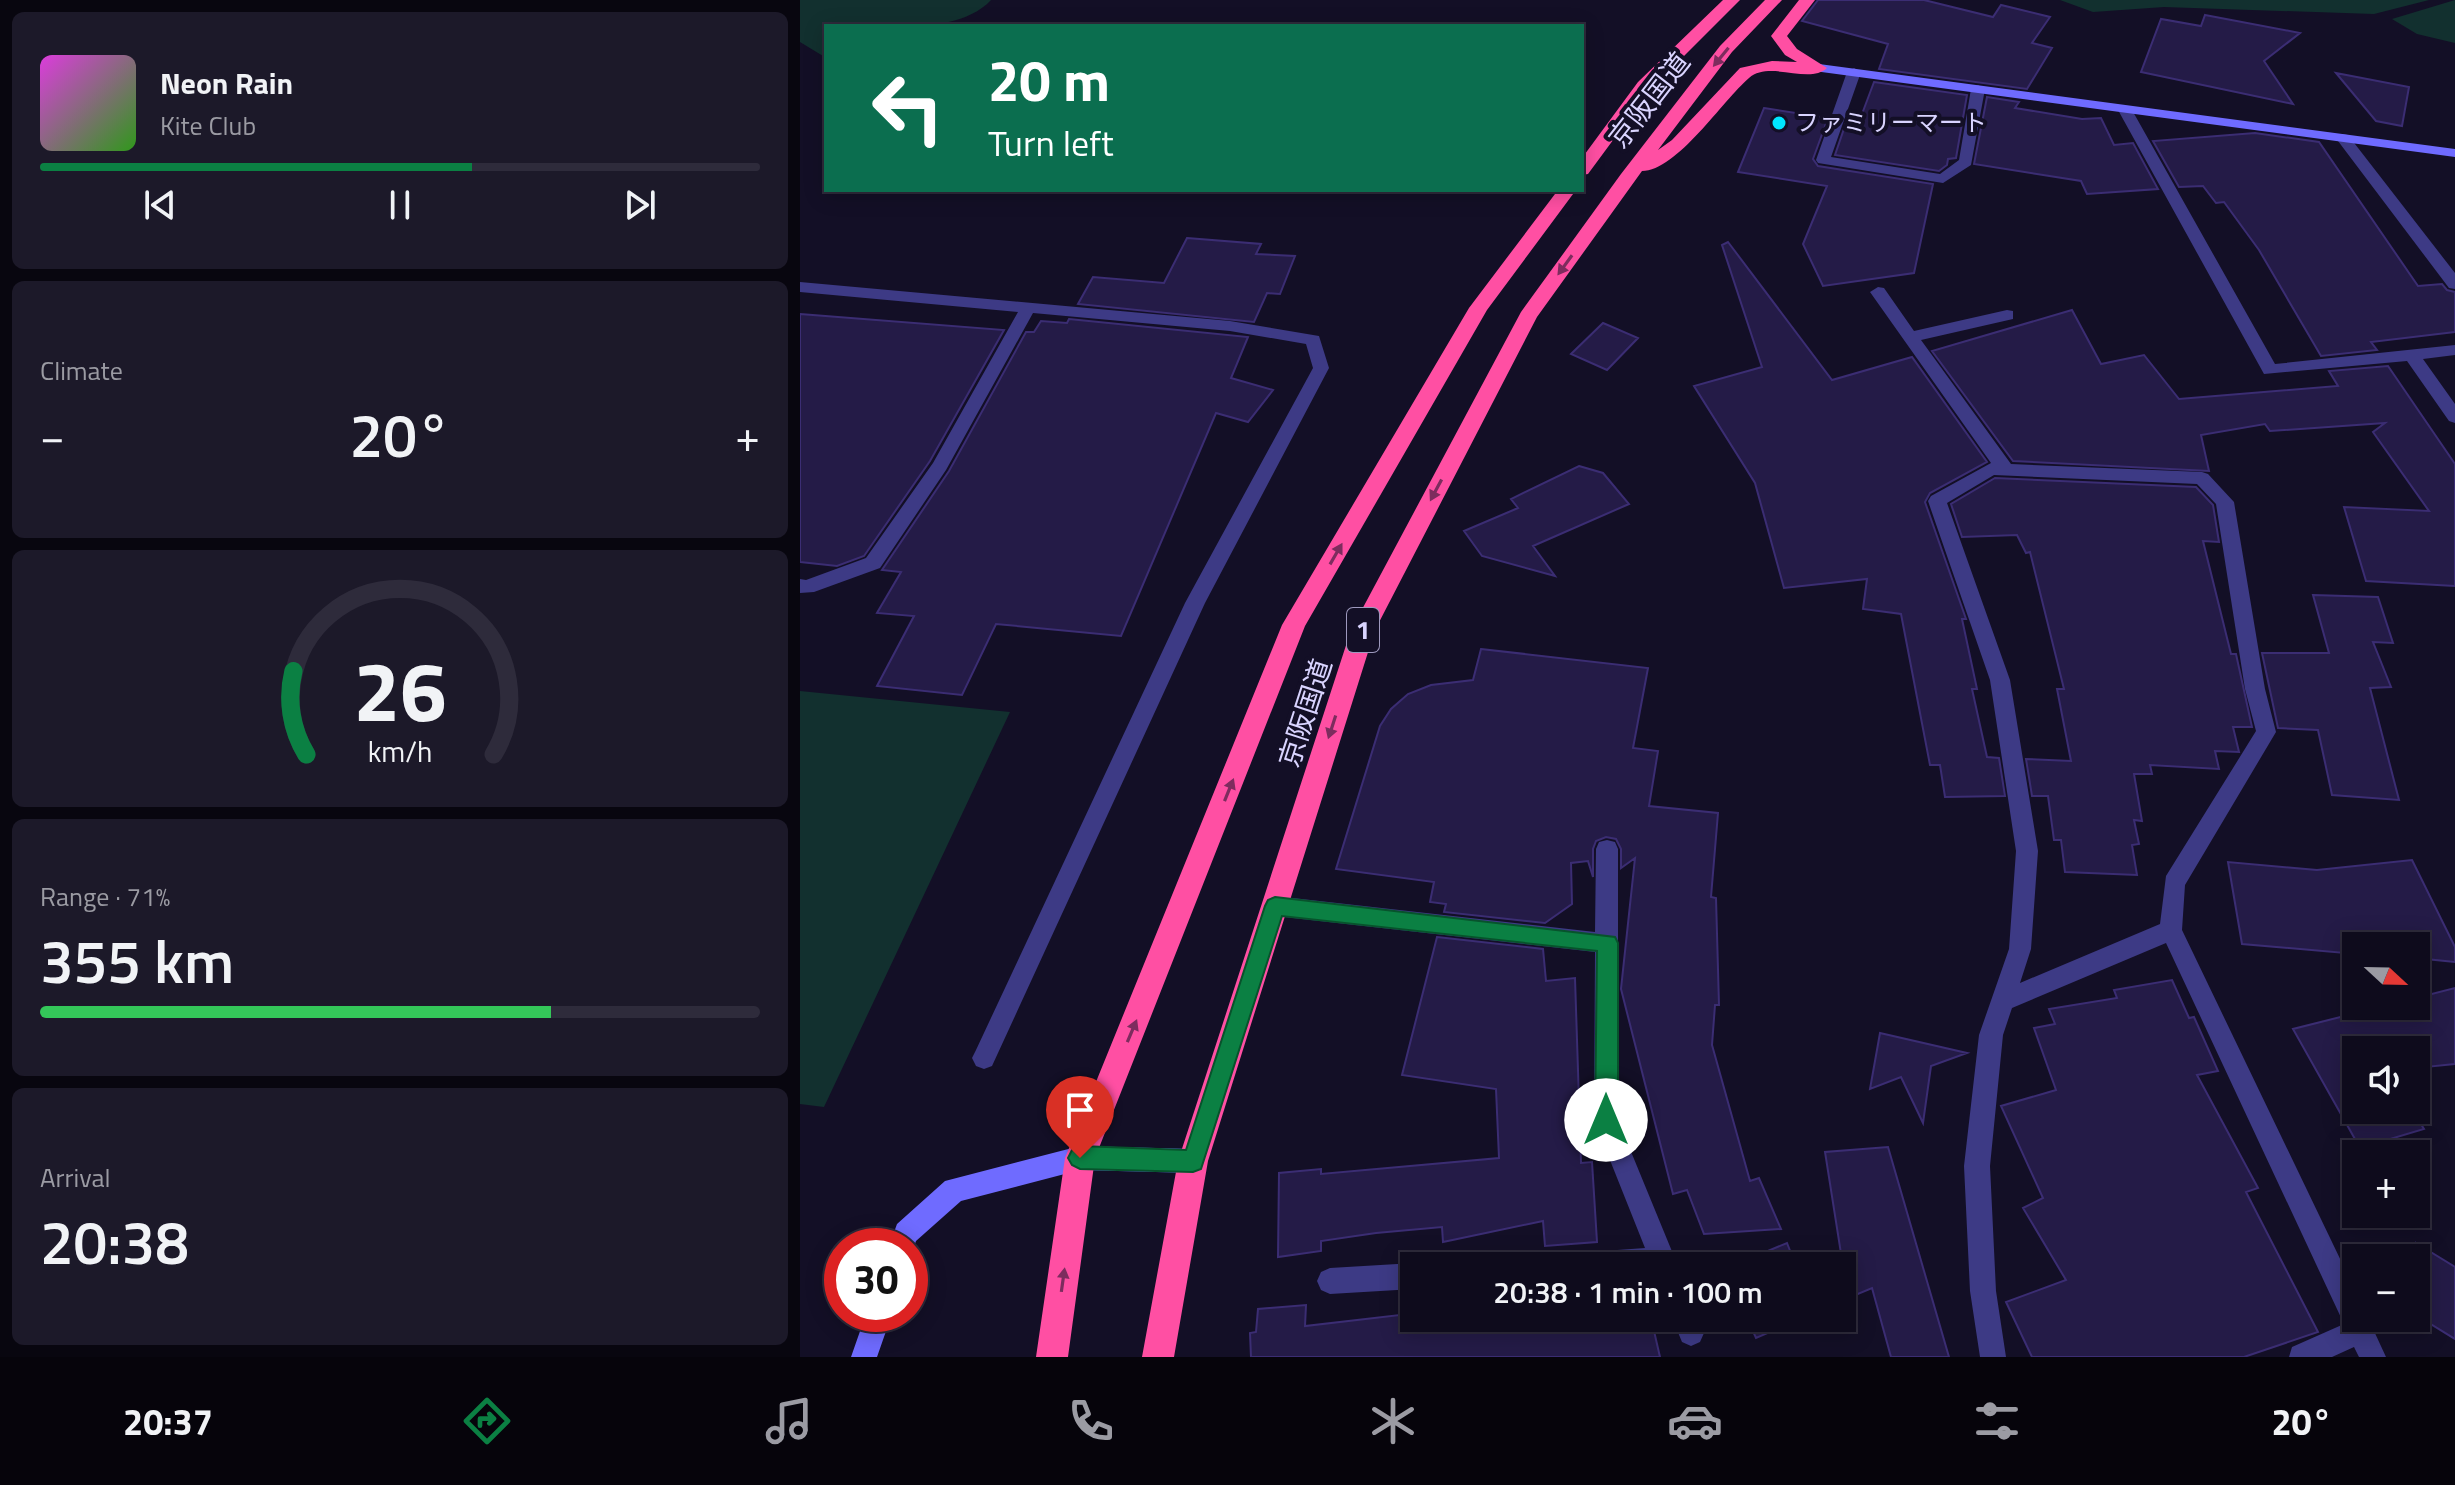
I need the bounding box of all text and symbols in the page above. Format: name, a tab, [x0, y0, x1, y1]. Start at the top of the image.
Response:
text: 20 m	[988, 38, 1110, 123]
street label: 京阪国道	[1597, 42, 1700, 157]
one-way arrow	[1713, 47, 1729, 67]
icon: left	[856, 56, 960, 160]
text: Neon Rain	[160, 60, 293, 106]
place label: ファミリーマート	[1795, 104, 1987, 140]
text: Kite Club	[160, 106, 256, 145]
marker: ファミリーマート	[1770, 114, 1788, 132]
text: Turn left	[988, 115, 1114, 170]
icon: previous	[138, 183, 182, 227]
icon: pause	[378, 183, 422, 227]
icon: next	[618, 183, 662, 227]
one-way arrow	[1557, 254, 1573, 275]
text: Climate	[40, 351, 123, 390]
text: 20°	[350, 389, 450, 480]
text: −	[40, 402, 65, 469]
text: +	[735, 402, 760, 469]
one-way arrow	[1430, 479, 1443, 502]
one-way arrow	[1329, 543, 1343, 565]
road number: 1	[1347, 608, 1379, 652]
text: 26	[353, 626, 447, 752]
street label: 京阪国道	[1267, 653, 1342, 773]
one-way arrow	[1325, 716, 1338, 740]
text: km/h	[368, 730, 432, 773]
one-way arrow	[1223, 778, 1236, 802]
text: Range · 71%	[40, 877, 170, 916]
text: 355 km	[40, 915, 234, 1006]
north arrow	[2342, 932, 2430, 1020]
map controls	[2342, 932, 2430, 1332]
one-way arrow	[1126, 1020, 1139, 1043]
button: sound	[2342, 1036, 2430, 1124]
pin	[1046, 1076, 1114, 1158]
position arrow	[1564, 1078, 1648, 1162]
icon: arrive	[1058, 1088, 1102, 1132]
button: +	[2342, 1140, 2430, 1228]
text: Arrival	[40, 1158, 111, 1197]
text: 20:38	[40, 1196, 189, 1287]
speed limit sign: 30	[824, 1228, 928, 1332]
button: −	[2342, 1244, 2430, 1332]
one-way arrow	[1057, 1267, 1070, 1292]
text: 20:38 · 1 min · 100 m	[1493, 1269, 1763, 1315]
icon: directions	[459, 1393, 515, 1449]
icon: music	[761, 1393, 817, 1449]
icon: phone	[1063, 1393, 1119, 1449]
icon: climate	[1365, 1393, 1421, 1449]
icon: car	[1667, 1393, 1723, 1449]
icon: filters	[1969, 1393, 2025, 1449]
text: 20:37	[123, 1394, 213, 1449]
text: 20°	[2271, 1394, 2332, 1449]

